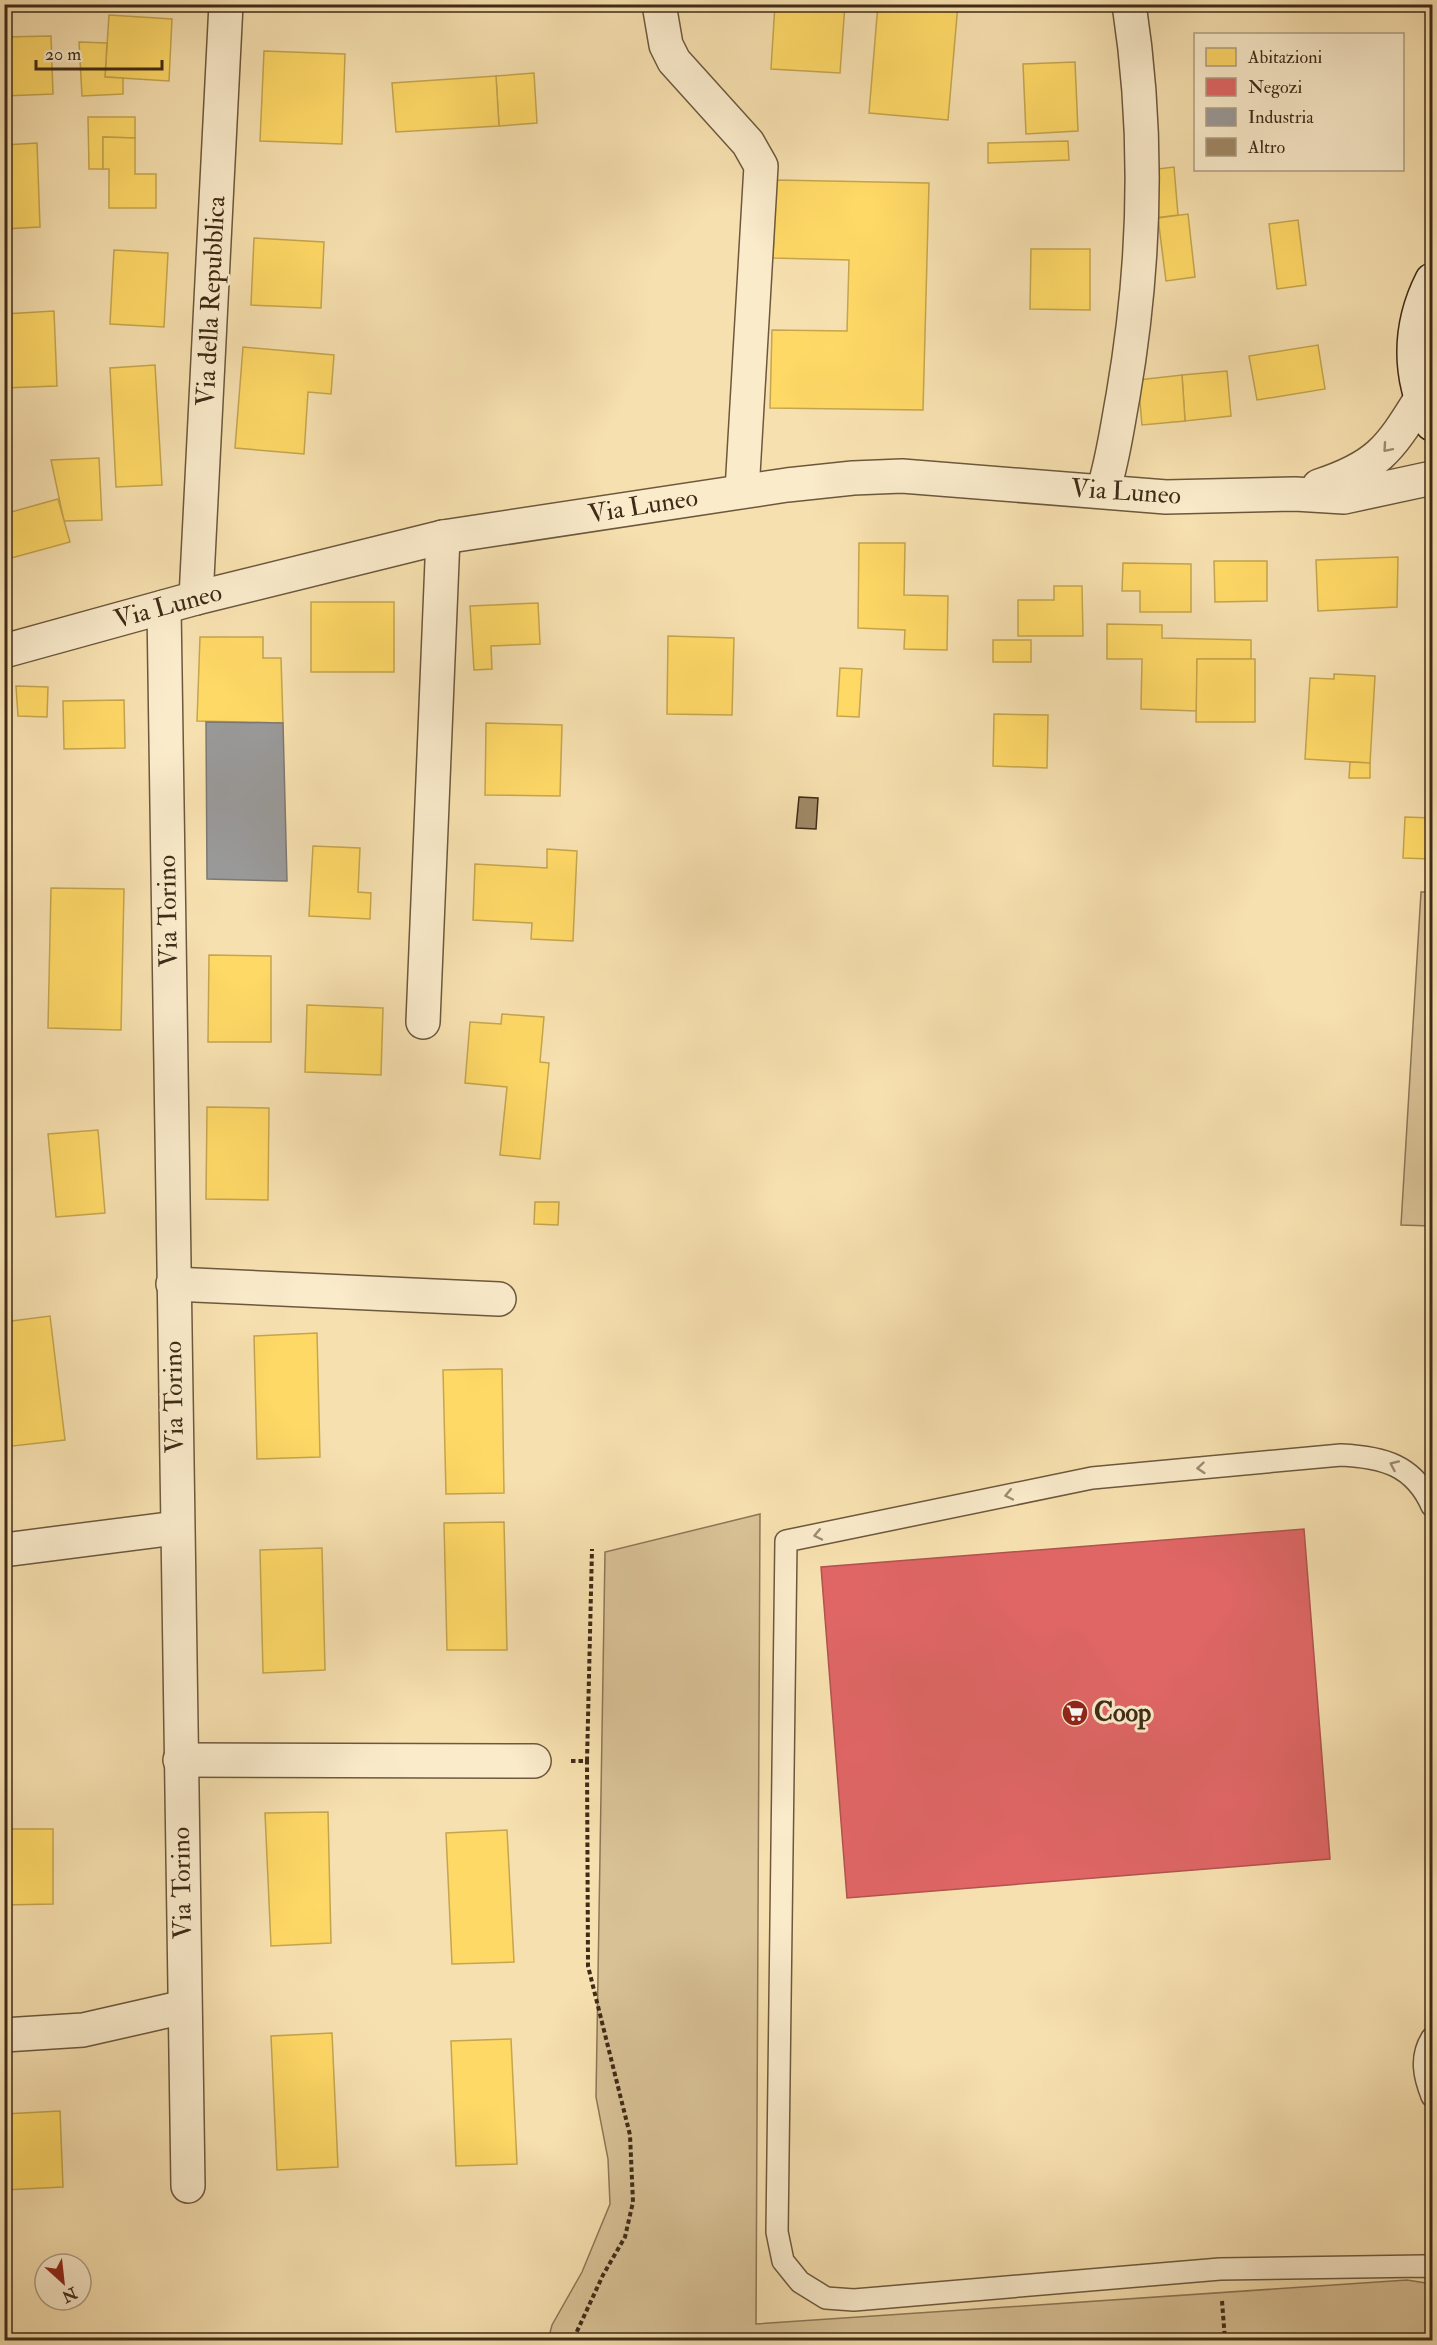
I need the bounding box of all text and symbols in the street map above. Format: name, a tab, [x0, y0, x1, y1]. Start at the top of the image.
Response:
scale bar	[36, 33, 162, 71]
legend	[1194, 33, 1404, 171]
text: 20 m	[45, 43, 81, 66]
text: Abitazioni	[1247, 46, 1322, 69]
text: Negozi	[1248, 76, 1302, 99]
text: Industria	[1248, 106, 1314, 129]
text: Altro	[1247, 136, 1285, 159]
street label: Via della Repubblica	[190, 195, 233, 407]
one-way arrow	[1384, 441, 1395, 452]
street label: Via Luneo	[1070, 472, 1182, 512]
street label: Via Luneo	[586, 482, 700, 530]
street label: Via Luneo	[111, 576, 225, 636]
street label: Via Torino	[151, 855, 185, 967]
street label: Via Torino	[157, 1341, 191, 1453]
one-way arrow	[1197, 1461, 1206, 1474]
one-way arrow	[1389, 1461, 1400, 1473]
one-way arrow	[1004, 1488, 1014, 1501]
one-way arrow	[813, 1528, 823, 1541]
place label: Coop	[1094, 1697, 1151, 1730]
supermarket icon: Coop	[1060, 1698, 1090, 1728]
street label: Via Torino	[165, 1827, 199, 1939]
north arrow	[33, 2252, 93, 2312]
text: N	[58, 2282, 81, 2307]

